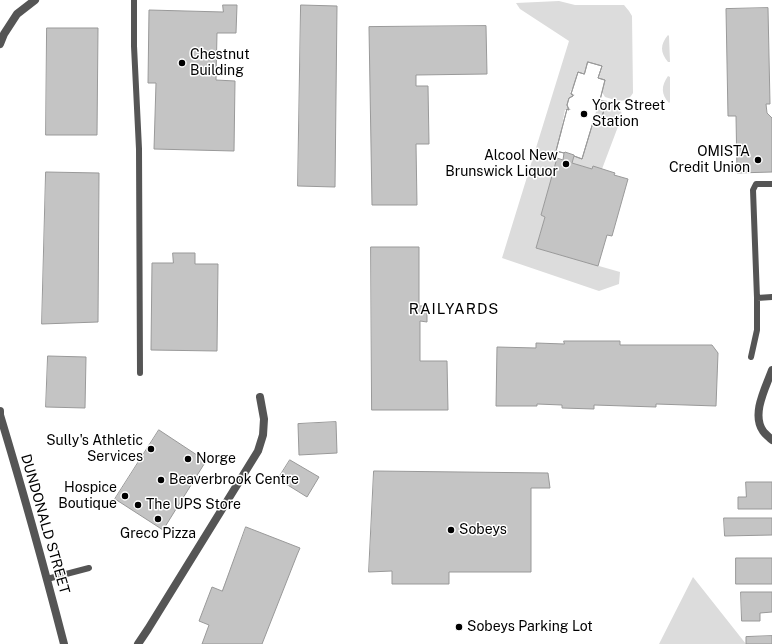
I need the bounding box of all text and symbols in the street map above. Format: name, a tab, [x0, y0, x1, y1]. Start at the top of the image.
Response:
place label: Chestnut Building	[190, 47, 250, 80]
marker: Chestnut Building	[177, 58, 187, 68]
place label: York Street Station	[592, 98, 665, 130]
marker: York Street Station	[579, 109, 589, 119]
place label: OMISTA Credit Union	[669, 144, 750, 176]
place label: Alcool New Brunswick Liquor	[445, 148, 558, 180]
marker: OMISTA Credit Union	[753, 155, 763, 165]
marker: Alcool New Brunswick Liquor	[561, 159, 571, 169]
district label: RAILYARDS	[409, 300, 499, 318]
place label: Sully's Athletic Services	[46, 433, 143, 466]
marker: Sully's Athletic Services	[146, 444, 156, 454]
place label: Norge	[196, 451, 236, 467]
street label: DUNDONALD STREET	[17, 452, 73, 596]
marker: Norge	[183, 454, 193, 464]
place label: Beaverbrook Centre	[169, 472, 299, 488]
marker: Beaverbrook Centre	[156, 475, 166, 485]
place label: Hospice Boutique	[58, 480, 117, 512]
marker: Hospice Boutique	[120, 491, 130, 501]
place label: The UPS Store	[146, 497, 241, 513]
marker: The UPS Store	[133, 500, 143, 510]
marker: Greco Pizza	[153, 514, 163, 524]
place label: Sobeys	[459, 522, 507, 538]
marker: Sobeys	[446, 525, 456, 535]
place label: Greco Pizza	[120, 526, 196, 542]
place label: Sobeys Parking Lot	[467, 619, 593, 635]
marker: Sobeys Parking Lot	[454, 622, 464, 632]

